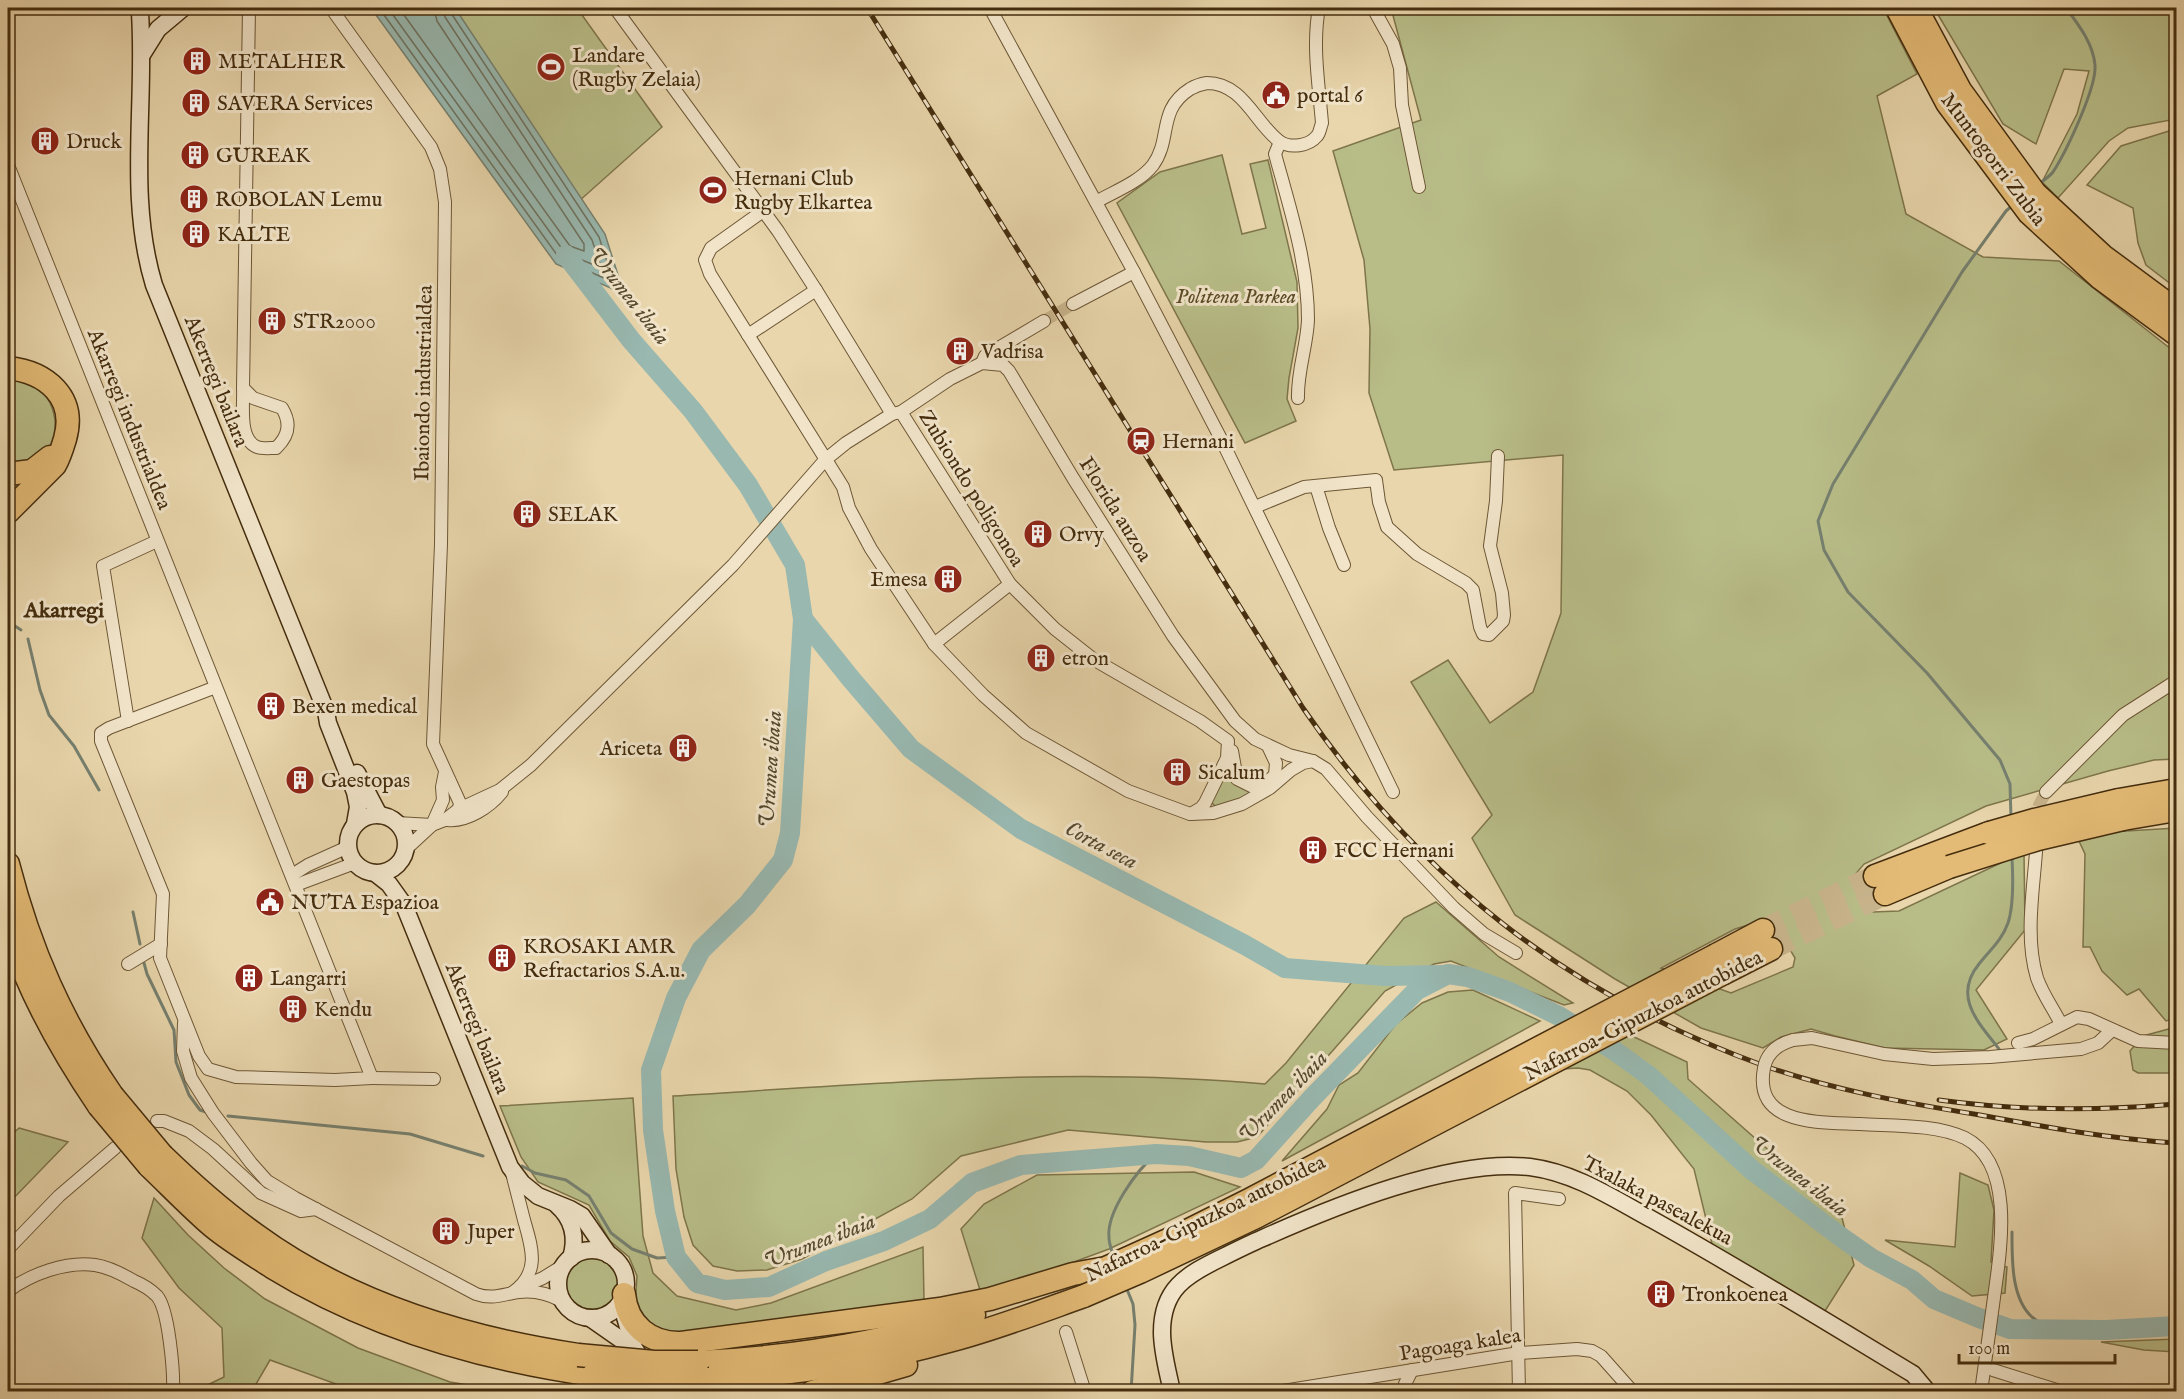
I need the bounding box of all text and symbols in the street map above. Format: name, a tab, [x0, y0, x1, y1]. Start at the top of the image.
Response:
place label: Landare (Rugby Zelaia)	[572, 43, 701, 94]
building icon: METALHER	[181, 45, 213, 77]
place label: METALHER	[218, 49, 346, 76]
sports icon: Landare (Rugby Zelaia)	[535, 51, 567, 83]
public building icon: portal 6	[1260, 79, 1292, 111]
place label: portal 6	[1297, 83, 1364, 110]
building icon: SAVERA Services	[180, 87, 212, 119]
street label: Muntogorri Zubia	[1934, 88, 2052, 233]
place label: SAVERA Services	[217, 91, 373, 118]
building icon: Druck	[29, 125, 61, 157]
place label: Druck	[66, 129, 122, 156]
building icon: GUREAK	[179, 139, 211, 171]
place label: GUREAK	[216, 143, 311, 170]
place label: Hernani Club Rugby Elkartea	[734, 166, 873, 217]
sports icon: Hernani Club Rugby Elkartea	[697, 174, 729, 206]
building icon: ROBOLAN Lemu	[178, 183, 210, 215]
place label: ROBOLAN Lemu	[215, 187, 382, 214]
building icon: KALTE	[180, 218, 212, 250]
place label: KALTE	[217, 222, 290, 249]
water label: Urumea ibaia	[581, 241, 676, 351]
street label: Ibaiondo industrialdea	[409, 284, 440, 481]
park label: Politena Parkea	[1176, 284, 1296, 311]
building icon: STR2000	[256, 305, 288, 337]
place label: STR2000	[293, 309, 376, 336]
street label: Akerregi bailara	[177, 311, 255, 452]
street label: Akarregi industrialdea	[80, 324, 178, 515]
building icon: Vadrisa	[944, 335, 976, 367]
place label: Vadrisa	[980, 339, 1044, 366]
street label: Zubiondo poligonoa	[912, 405, 1030, 573]
station icon: Hernani	[1125, 425, 1157, 457]
place label: Hernani	[1162, 429, 1234, 456]
street label: Florida auzoa	[1072, 452, 1158, 568]
building icon: SELAK	[511, 498, 543, 530]
place label: SELAK	[548, 502, 618, 529]
building icon: Orvy	[1022, 518, 1054, 550]
place label: Orvy	[1059, 522, 1104, 549]
building icon: Emesa	[932, 563, 964, 595]
place label: Emesa	[870, 567, 928, 594]
district label: Akarregi	[23, 597, 104, 625]
building icon: etron	[1025, 642, 1057, 674]
place label: etron	[1062, 646, 1109, 673]
building icon: Bexen medical	[255, 690, 287, 722]
place label: Bexen medical	[292, 694, 418, 721]
water label: Urumea ibaia	[753, 709, 789, 829]
building icon: Ariceta	[667, 732, 699, 764]
place label: Ariceta	[599, 736, 663, 763]
building icon: Sicalum	[1161, 756, 1193, 788]
place label: Sicalum	[1198, 760, 1265, 787]
building icon: Gaestopas	[284, 764, 316, 796]
place label: Gaestopas	[321, 768, 410, 795]
water label: Corta seca	[1060, 815, 1142, 877]
building icon: FCC Hernani	[1297, 834, 1329, 866]
place label: FCC Hernani	[1334, 838, 1454, 865]
public building icon: NUTA Espazioa	[254, 886, 286, 918]
place label: NUTA Espazioa	[291, 890, 440, 917]
place label: KROSAKI AMR Refractarios S.A.u.	[523, 934, 685, 985]
building icon: KROSAKI AMR Refractarios S.A.u.	[486, 942, 518, 974]
street label: Nafarroa-Gipuzkoa autobidea	[1520, 944, 1768, 1088]
street label: Akerregi bailara	[438, 958, 516, 1099]
building icon: Langarri	[233, 962, 265, 994]
place label: Langarri	[270, 966, 347, 993]
building icon: Kendu	[277, 993, 309, 1025]
place label: Kendu	[314, 997, 372, 1024]
water label: Urumea ibaia	[1233, 1045, 1334, 1149]
water label: Urumea ibaia	[1744, 1129, 1854, 1224]
street label: Nafarroa-Gipuzkoa autobidea	[1081, 1149, 1331, 1289]
street label: Txalaka pasealekua	[1578, 1150, 1738, 1253]
water label: Urumea ibaia	[760, 1208, 880, 1276]
building icon: Juper	[430, 1215, 462, 1247]
place label: Juper	[465, 1219, 515, 1246]
building icon: Tronkoenea	[1645, 1278, 1677, 1310]
place label: Tronkoenea	[1682, 1282, 1789, 1309]
street label: Pagoaga kalea	[1398, 1322, 1524, 1368]
scale bar	[1959, 1327, 2115, 1365]
text: 100 m	[1968, 1338, 2010, 1361]

